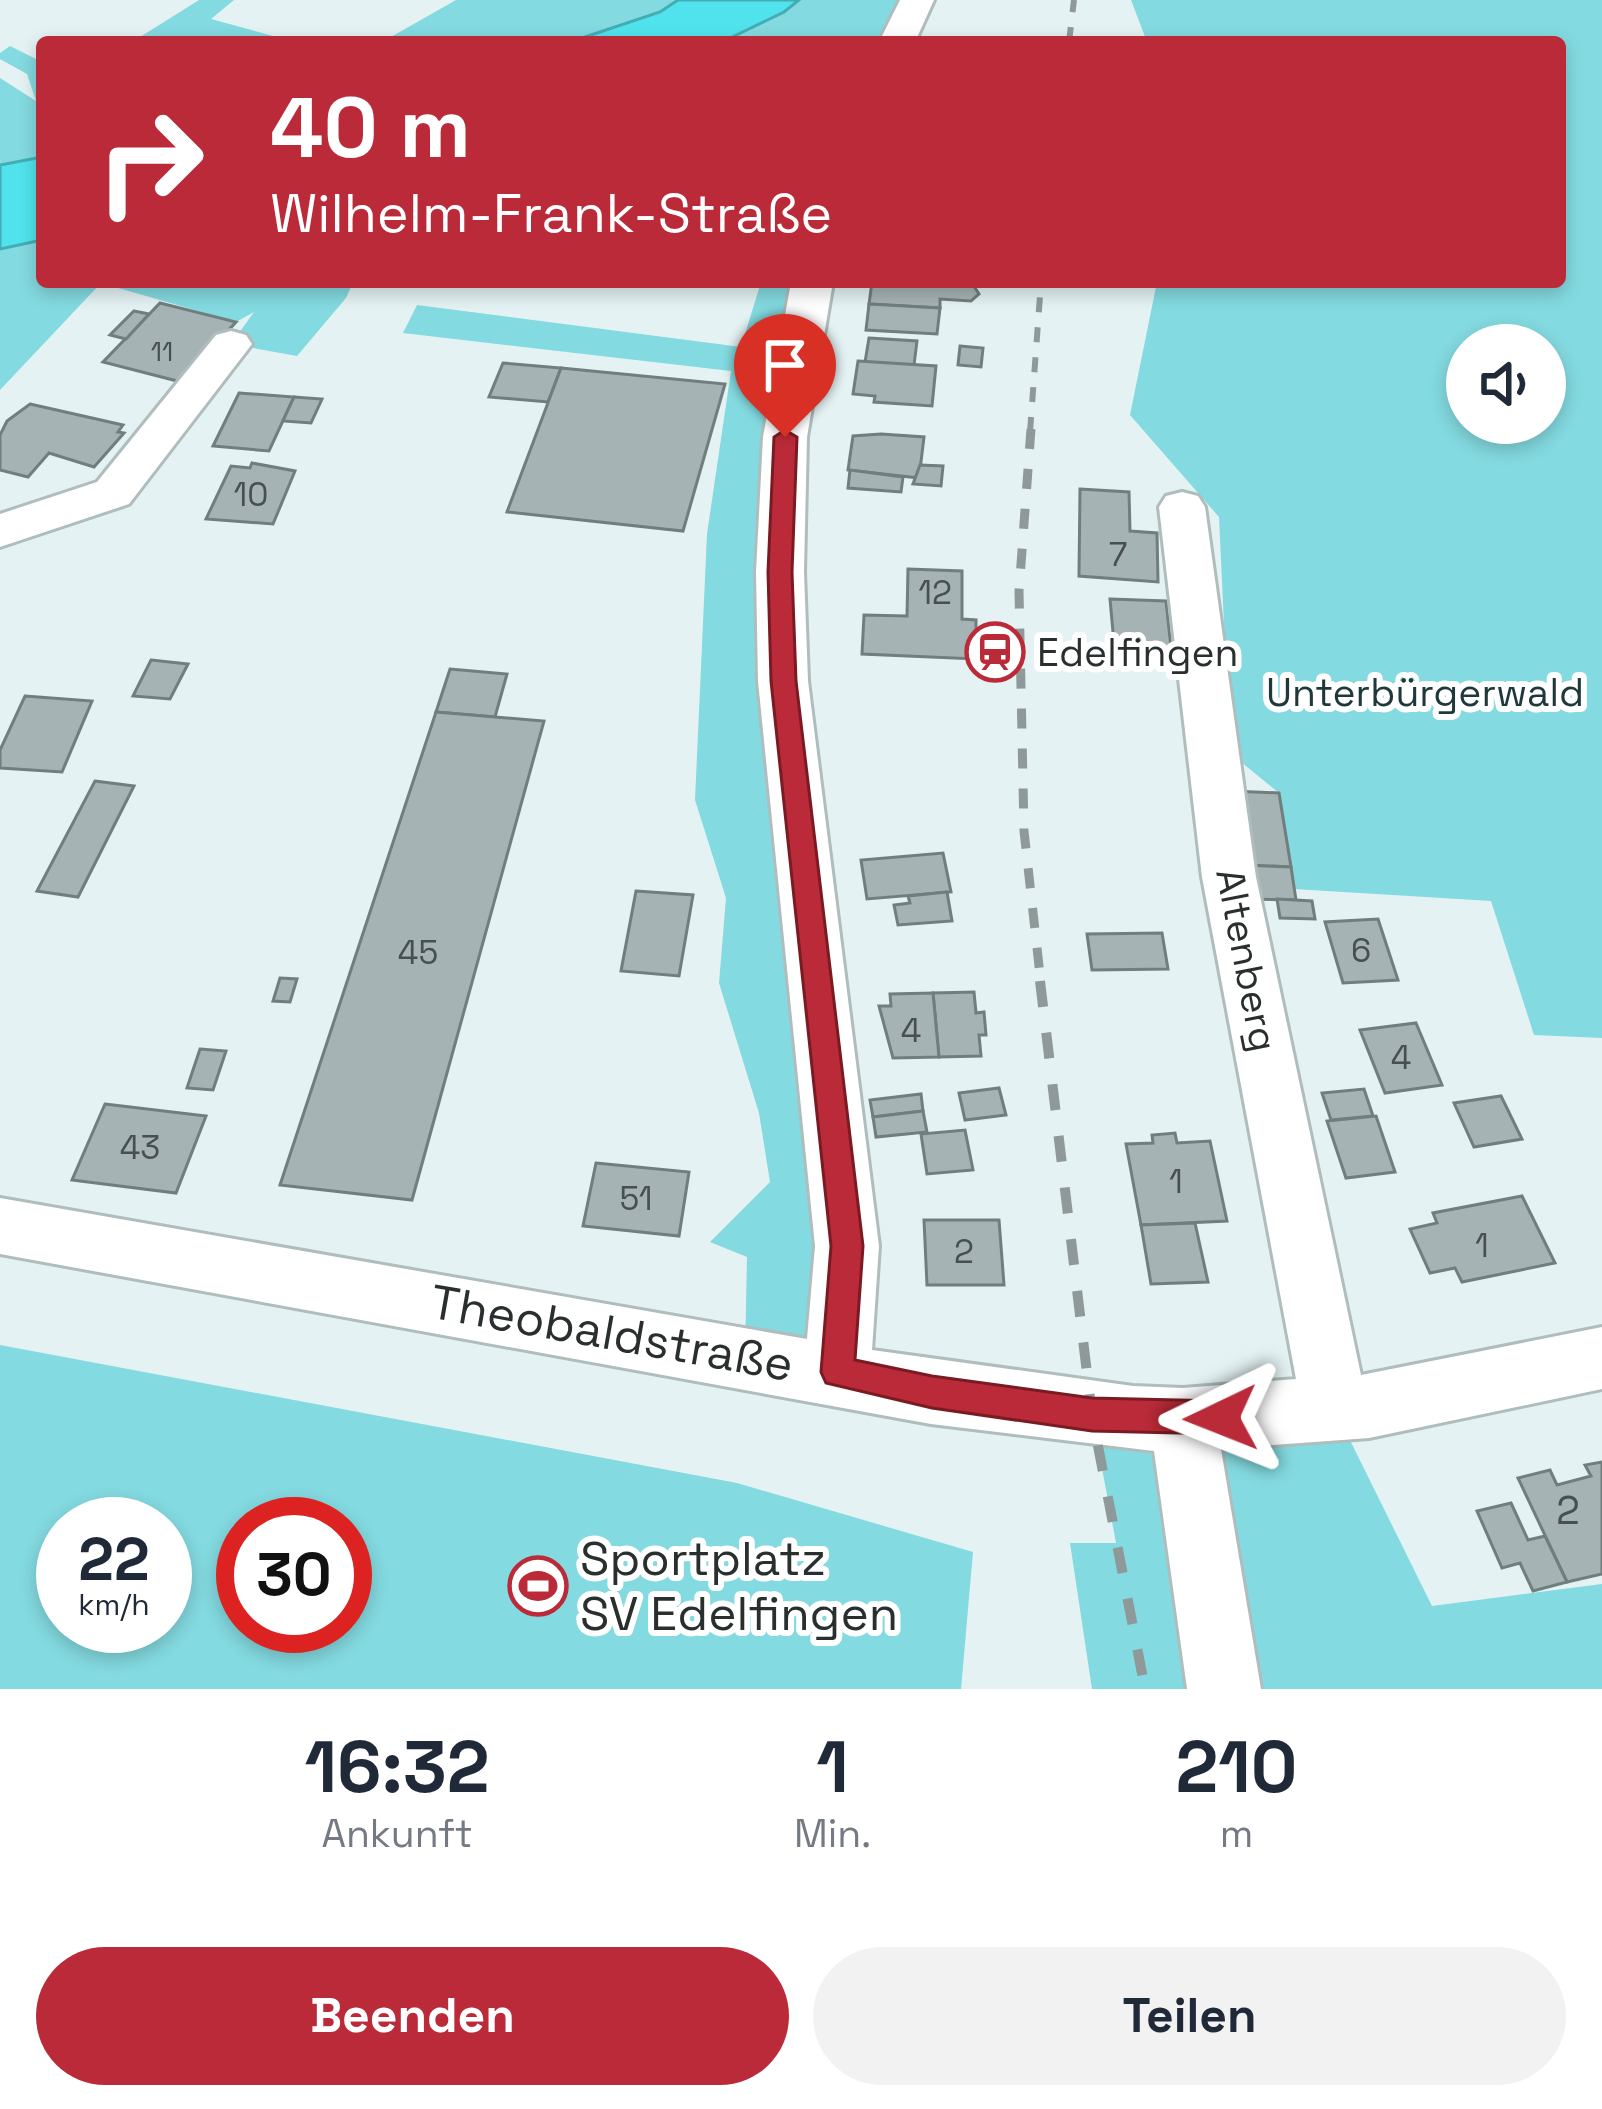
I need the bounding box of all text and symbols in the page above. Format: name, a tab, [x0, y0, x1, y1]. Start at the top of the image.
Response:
text: 40 m	[270, 74, 471, 182]
icon: right	[72, 84, 228, 240]
text: Wilhelm-Frank-Straße	[270, 179, 832, 248]
pin	[734, 314, 836, 437]
map controls	[1446, 324, 1566, 444]
button: sound	[1446, 324, 1566, 444]
icon: arrive	[752, 332, 818, 398]
house number: 11	[151, 334, 173, 369]
house number: 10	[234, 474, 268, 516]
house number: 7	[1109, 534, 1127, 576]
house number: 12	[918, 572, 952, 614]
station icon: Edelfingen	[964, 621, 1026, 683]
place label: Edelfingen	[1037, 628, 1239, 677]
park label: Unterbürgerwald	[1266, 668, 1584, 717]
street label: Altenberg	[1205, 864, 1289, 1056]
house number: 6	[1351, 930, 1371, 972]
house number: 45	[398, 932, 438, 974]
house number: 4	[901, 1010, 921, 1052]
house number: 4	[1391, 1037, 1411, 1079]
house number: 43	[120, 1127, 160, 1169]
house number: 1	[1169, 1161, 1183, 1203]
house number: 51	[619, 1178, 653, 1220]
house number: 1	[1475, 1225, 1489, 1267]
house number: 2	[954, 1231, 974, 1273]
street label: Theobaldstraße	[426, 1271, 798, 1395]
position arrow	[1158, 1355, 1284, 1481]
house number: 2	[1556, 1486, 1580, 1535]
speed limit sign: 30	[216, 1497, 372, 1653]
text: 22	[78, 1521, 150, 1598]
place label: Sportplatz SV Edelfingen	[580, 1528, 898, 1644]
sports icon: Sportplatz SV Edelfingen	[507, 1555, 569, 1617]
text: km/h	[78, 1585, 150, 1624]
text: 16:32	[304, 1721, 490, 1813]
text: 1	[816, 1721, 849, 1813]
text: 210	[1176, 1721, 1298, 1813]
text: Ankunft	[321, 1809, 473, 1858]
text: Min.	[794, 1809, 871, 1858]
text: m	[1220, 1809, 1253, 1858]
button: Beenden	[36, 1947, 789, 2085]
button: Teilen	[813, 1947, 1566, 2085]

